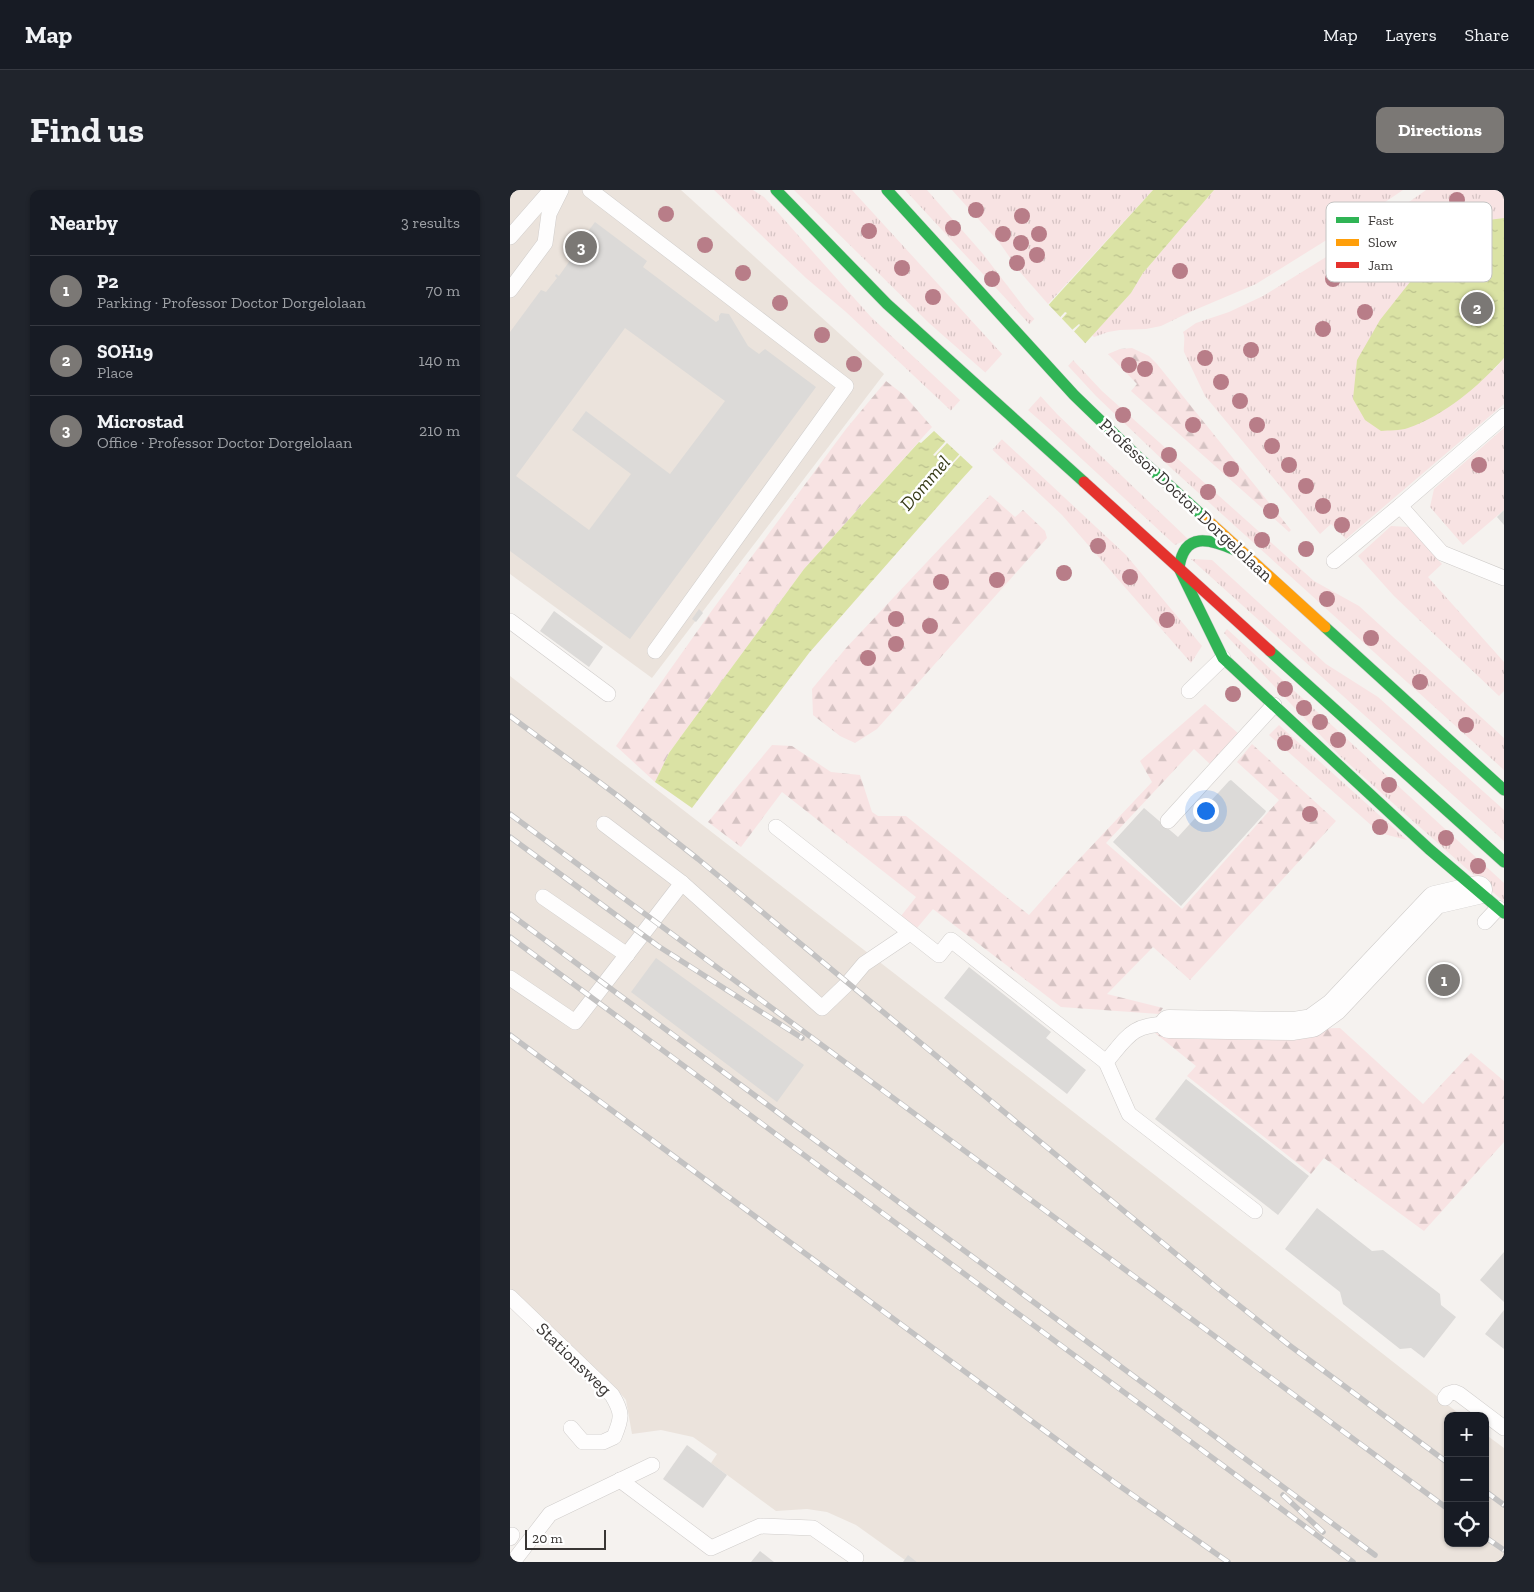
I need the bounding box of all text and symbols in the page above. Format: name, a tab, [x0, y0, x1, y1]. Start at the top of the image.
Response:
text: Map	[25, 20, 72, 49]
text: Map	[1323, 24, 1358, 46]
text: Layers	[1386, 24, 1437, 46]
text: Share	[1465, 24, 1509, 46]
button: Directions	[1376, 107, 1504, 153]
text: Find us	[30, 109, 144, 151]
legend	[1326, 202, 1492, 282]
text: Nearby	[50, 210, 118, 235]
text: Fast	[1368, 212, 1395, 229]
text: 3 results	[401, 213, 460, 232]
pin: 3	[565, 228, 597, 266]
text: Slow	[1368, 234, 1397, 251]
text: Jam	[1368, 257, 1393, 274]
text: P2	[97, 270, 119, 293]
text: 1	[63, 281, 69, 300]
text: 70 m	[426, 281, 460, 300]
pin: 2	[1461, 289, 1493, 327]
text: Parking · Professor Doctor Dorgelolaan	[97, 293, 366, 312]
text: SOH19	[97, 340, 153, 363]
text: 2	[62, 351, 70, 370]
text: 140 m	[419, 351, 460, 370]
text: Place	[97, 363, 133, 382]
text: Microstad	[97, 410, 184, 433]
street label: Professor Doctor Dorgelolaan	[1095, 414, 1278, 587]
text: 3	[62, 421, 70, 440]
text: 210 m	[419, 421, 460, 440]
text: Office · Professor Doctor Dorgelolaan	[97, 433, 352, 452]
water label: Dommel	[895, 451, 955, 515]
your location	[1193, 798, 1219, 824]
pin: 1	[1428, 961, 1460, 999]
street label: Stationsweg	[532, 1318, 616, 1400]
map controls	[1444, 1412, 1489, 1547]
button: +	[1444, 1412, 1489, 1457]
button: −	[1444, 1457, 1489, 1502]
button: locate	[1444, 1502, 1489, 1547]
scale bar	[525, 1527, 606, 1550]
text: 20 m	[532, 1530, 563, 1547]

